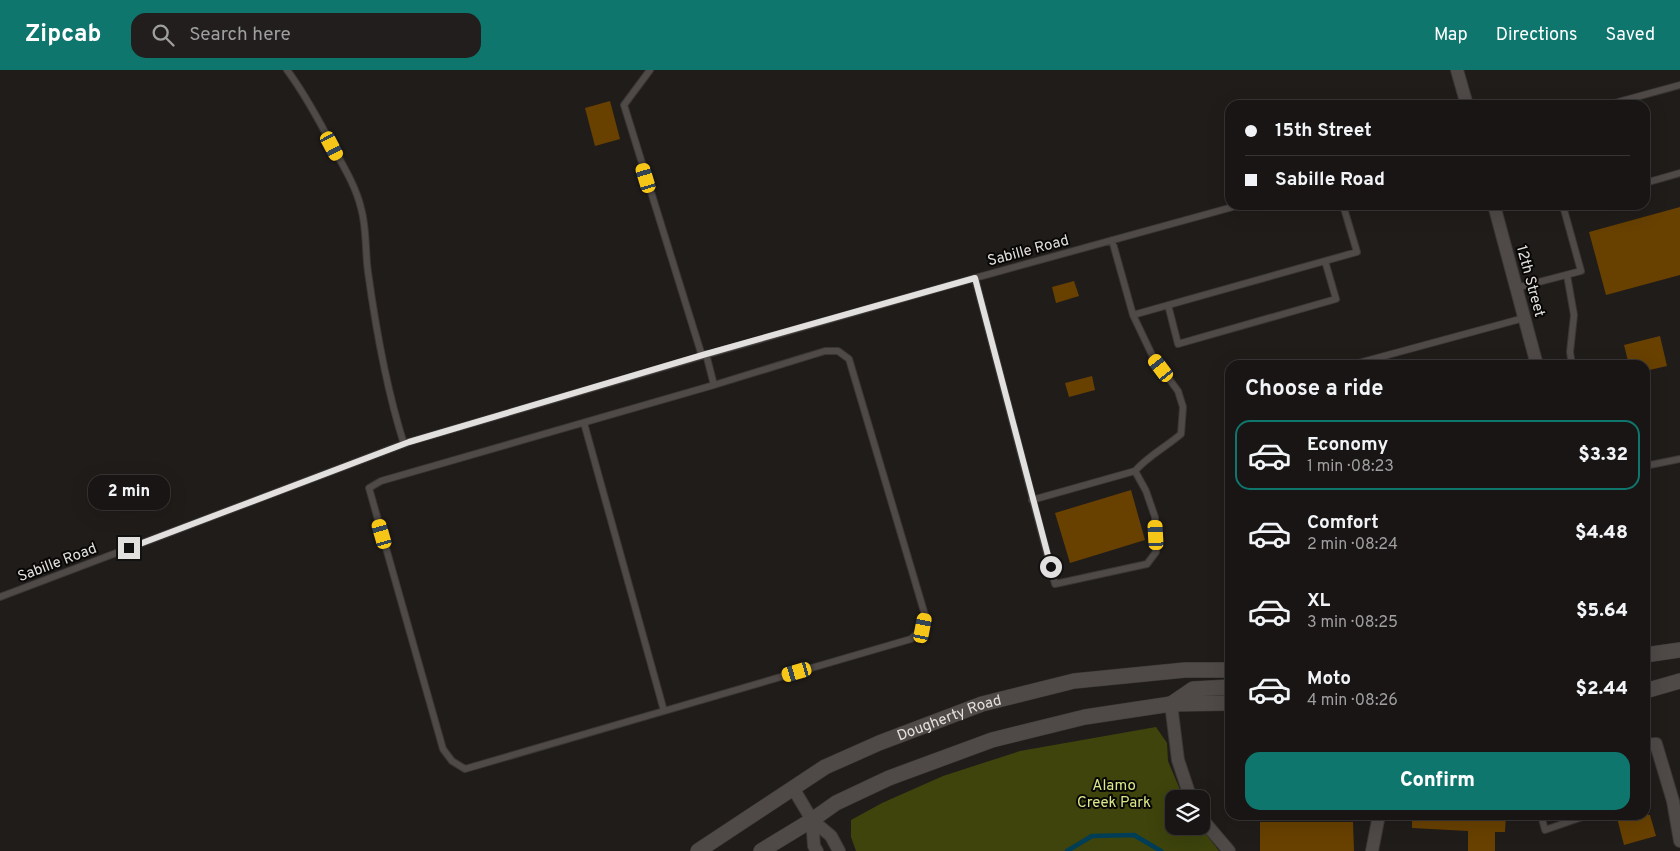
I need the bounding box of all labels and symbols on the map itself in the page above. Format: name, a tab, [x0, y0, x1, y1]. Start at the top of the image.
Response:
car	[318, 129, 345, 163]
car	[634, 161, 657, 195]
street label: Sabille Road	[986, 231, 1071, 271]
street label: 12th Street	[1511, 243, 1548, 319]
car	[1145, 352, 1176, 384]
callout: 2 min	[88, 476, 170, 510]
car	[370, 518, 393, 550]
car	[1147, 520, 1164, 550]
route end	[118, 537, 140, 559]
street label: Sabille Road	[15, 540, 100, 587]
route start	[1040, 556, 1062, 578]
car	[912, 612, 933, 644]
car	[780, 661, 813, 683]
street label: Dougherty Road	[895, 692, 1004, 746]
park label: Alamo Creek Park	[1077, 777, 1151, 813]

